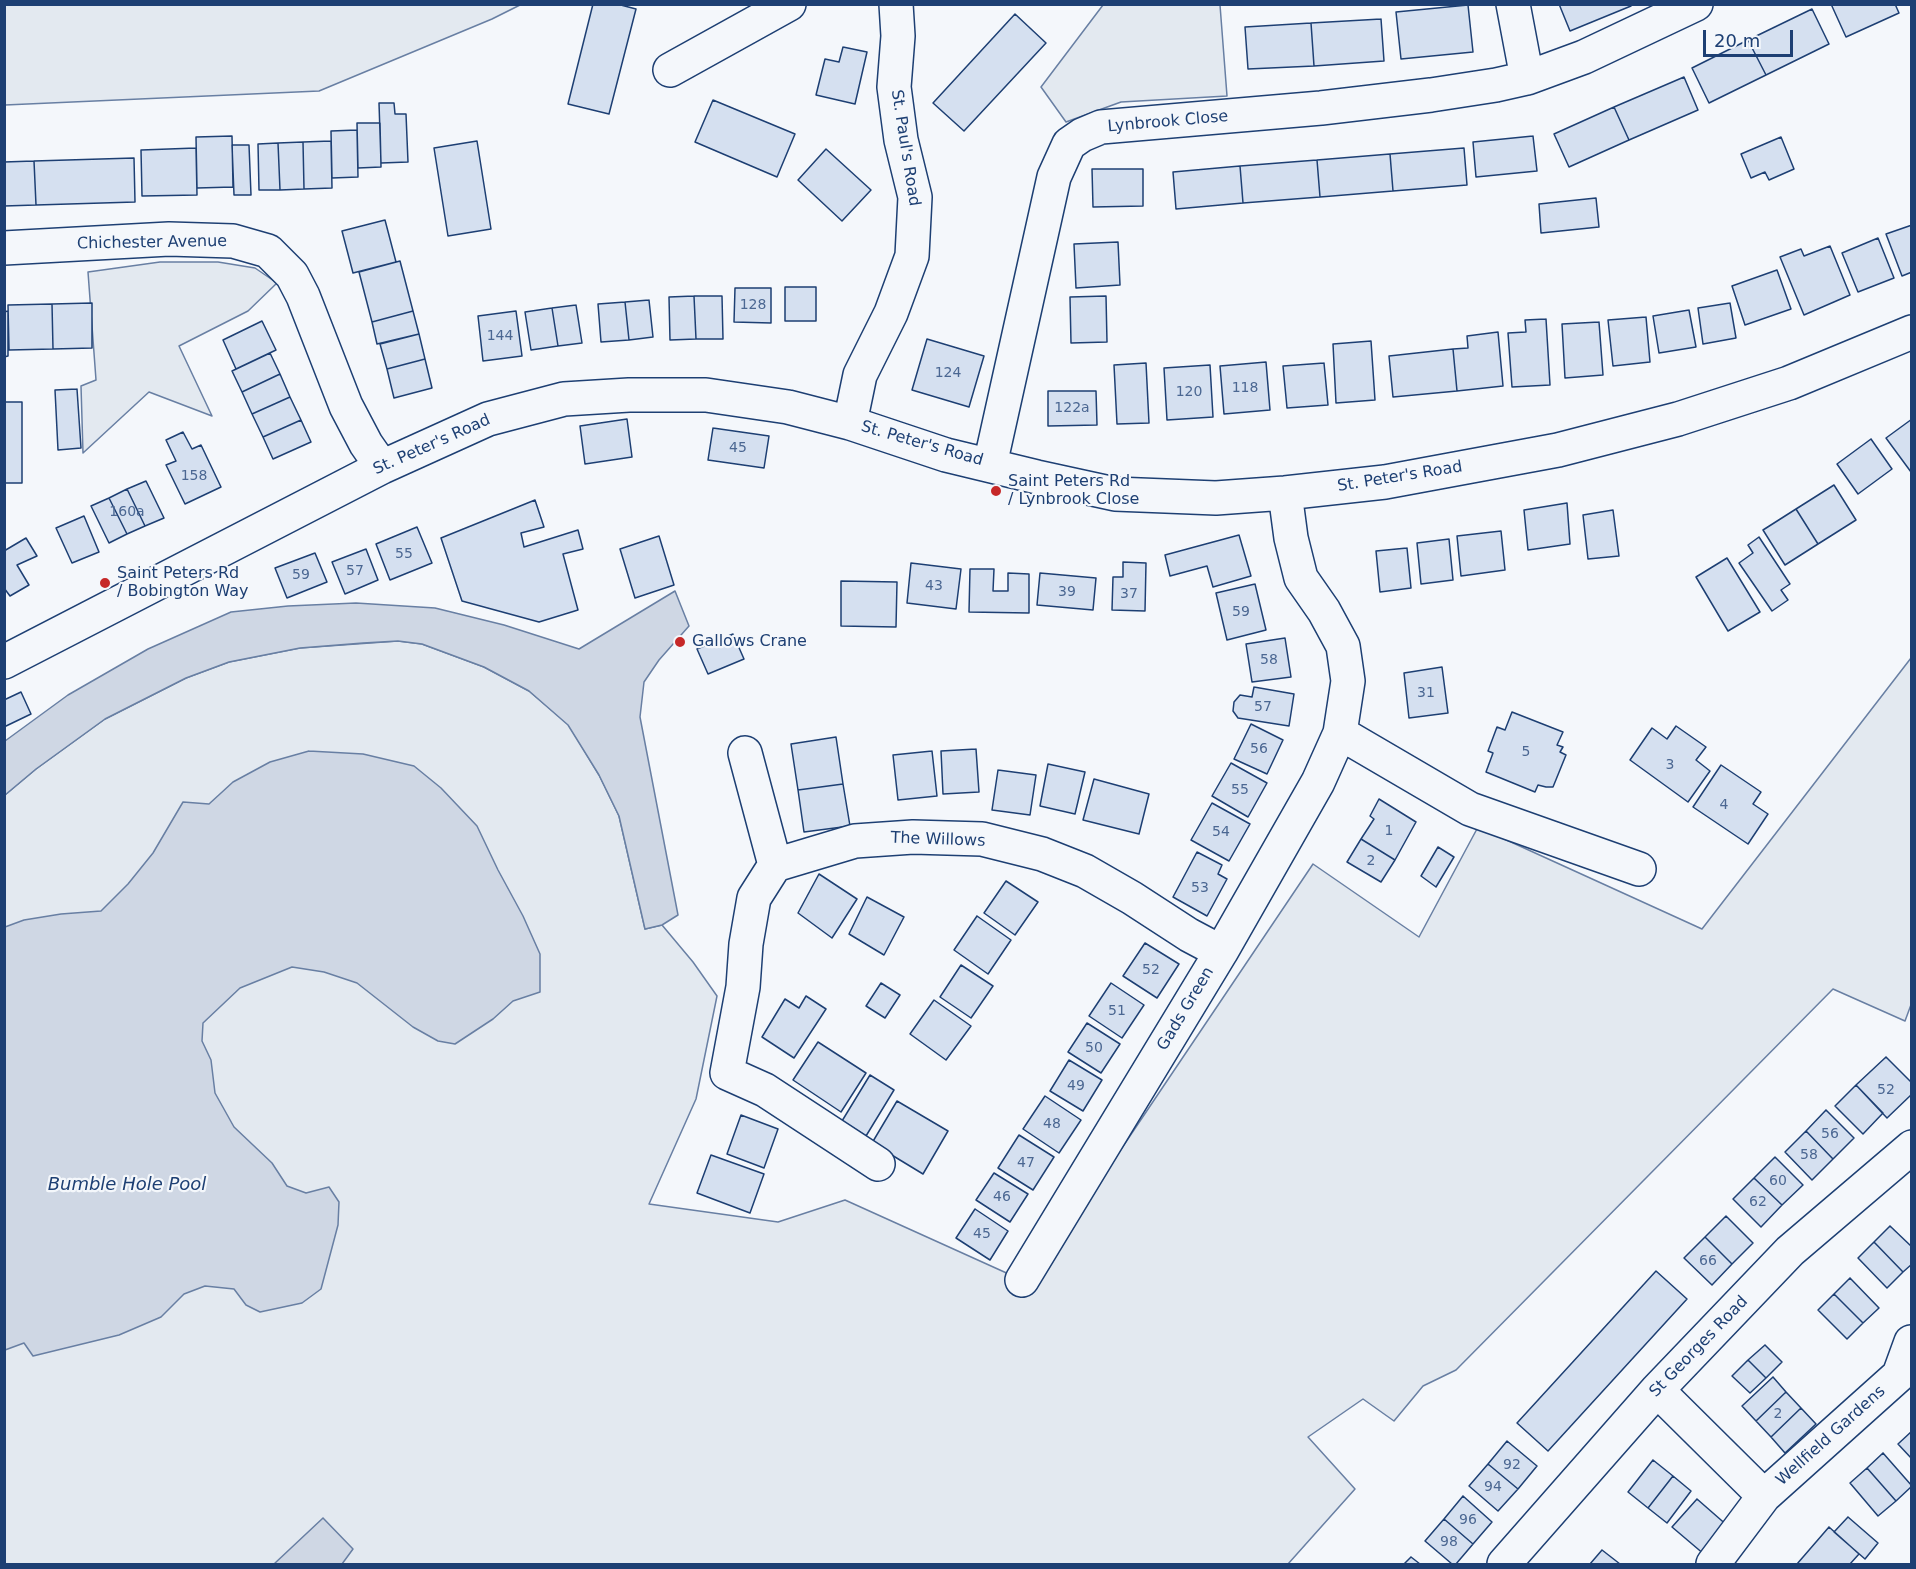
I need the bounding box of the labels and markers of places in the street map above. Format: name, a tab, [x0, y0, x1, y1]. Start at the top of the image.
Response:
place label: Saint Peters Rd / Lynbrook Close	[1008, 472, 1139, 510]
marker: Saint Peters Rd / Lynbrook Close	[989, 484, 1003, 498]
place label: Saint Peters Rd / Bobington Way	[117, 564, 248, 602]
marker: Saint Peters Rd / Bobington Way	[98, 576, 112, 590]
place label: Gallows Crane	[692, 632, 807, 652]
marker: Gallows Crane	[673, 635, 687, 649]

